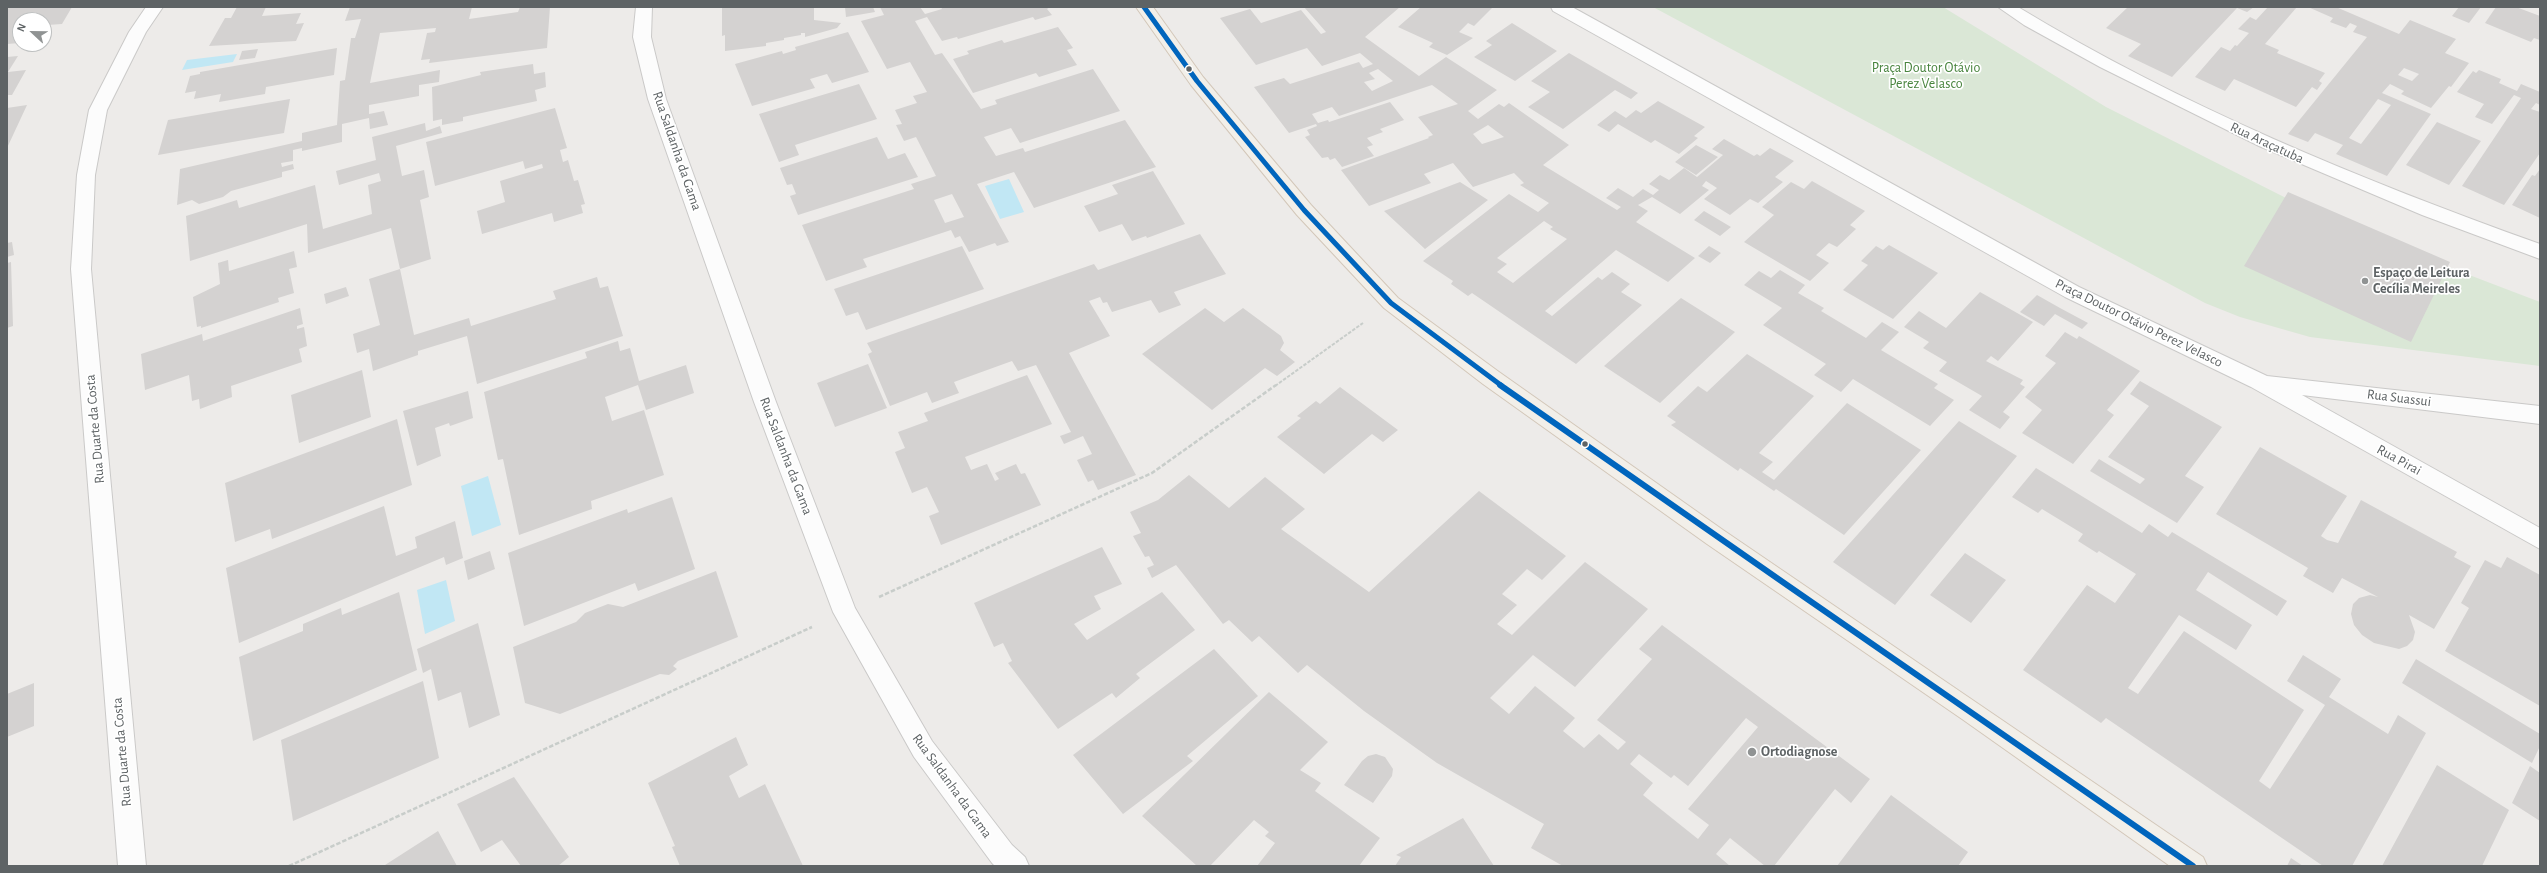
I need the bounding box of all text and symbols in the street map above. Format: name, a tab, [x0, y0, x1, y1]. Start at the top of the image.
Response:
north arrow	[12, 12, 52, 52]
text: N	[15, 22, 28, 33]
park label: Praça Doutor Otávio Perez Velasco	[1872, 60, 1980, 92]
unlabelled marker	[1184, 64, 1194, 74]
street label: Rua Saldanha da Gama	[649, 89, 705, 213]
street label: Rua Araçatuba	[2228, 119, 2306, 167]
place label: Espaço de Leitura Cecília Meireles	[2373, 265, 2470, 298]
street label: Praça Doutor Otávio Perez Velasco	[2053, 275, 2225, 371]
marker: Espaço de Leitura Cecília Meireles	[2360, 276, 2370, 286]
street label: Rua Duarte da Costa	[82, 374, 108, 484]
street label: Rua Suassui	[2366, 386, 2432, 410]
street label: Rua Saldanha da Gama	[756, 395, 816, 517]
unlabelled marker	[1580, 439, 1590, 449]
street label: Rua Pirai	[2374, 441, 2424, 479]
street label: Rua Duarte da Costa	[109, 697, 135, 807]
street label: Rua Saldanha da Gama	[909, 731, 995, 841]
place label: Ortodiagnose	[1761, 744, 1837, 760]
marker: Ortodiagnose	[1746, 746, 1758, 758]

